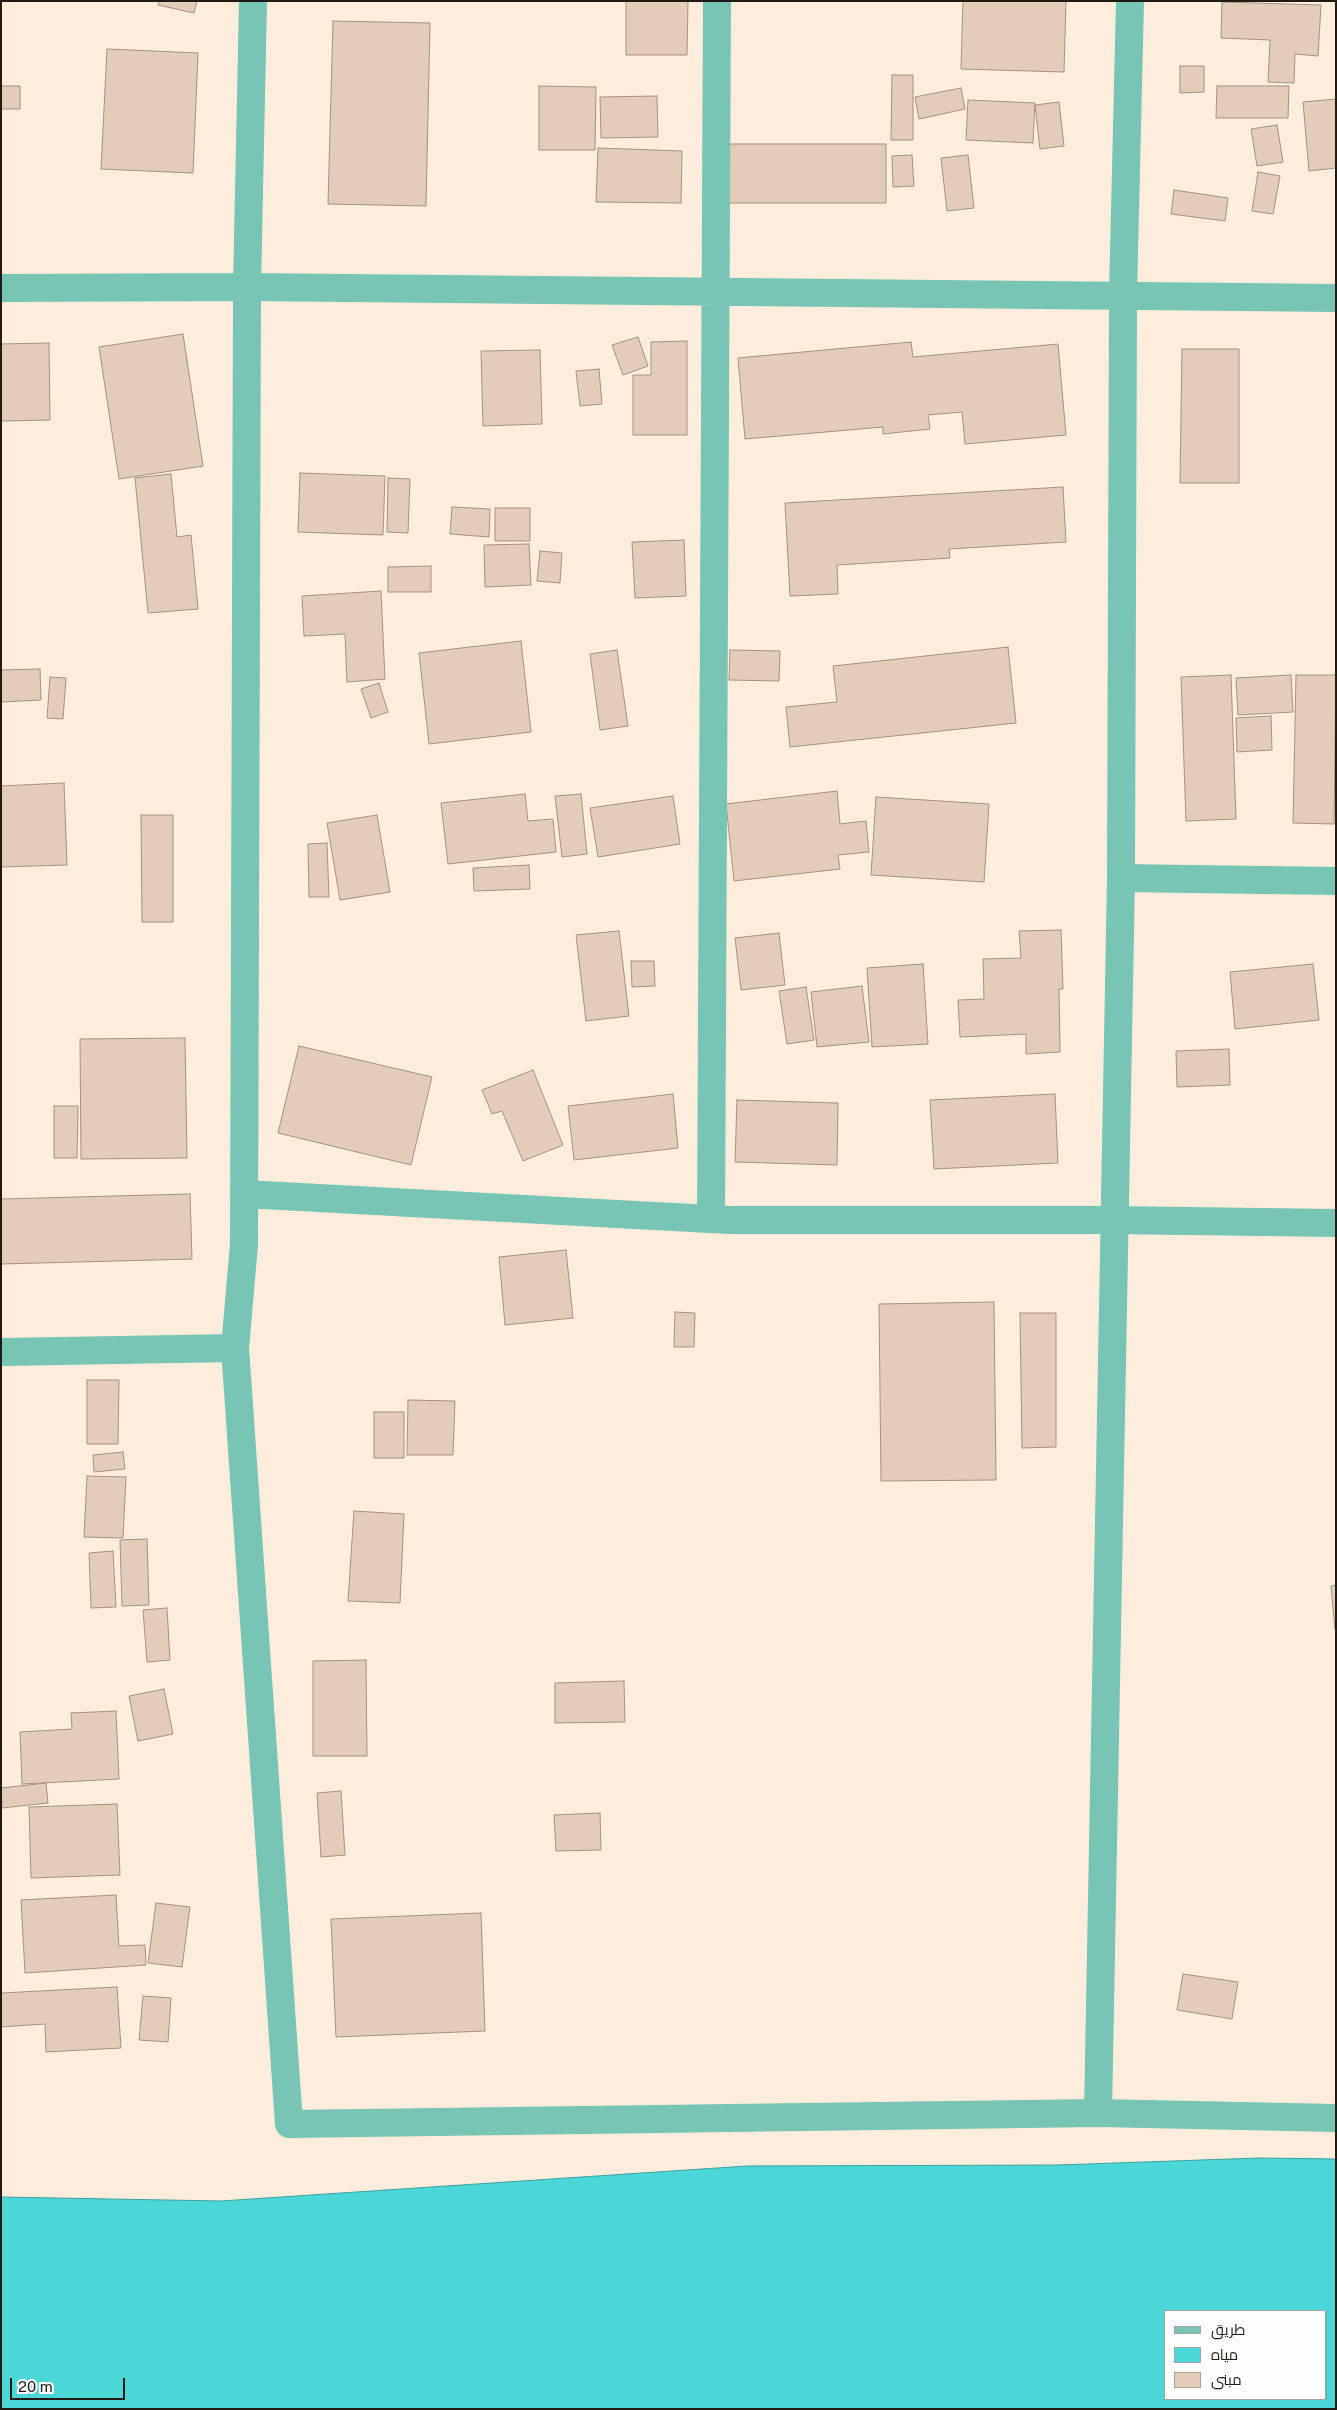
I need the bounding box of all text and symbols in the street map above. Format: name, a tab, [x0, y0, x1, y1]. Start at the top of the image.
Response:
legend	[1164, 2310, 1327, 2400]
text: طريق	[1211, 2321, 1245, 2338]
text: مياه	[1211, 2346, 1238, 2363]
scale bar	[12, 2368, 128, 2400]
text: مبنى	[1211, 2371, 1242, 2388]
text: 20 m	[18, 2378, 53, 2395]

